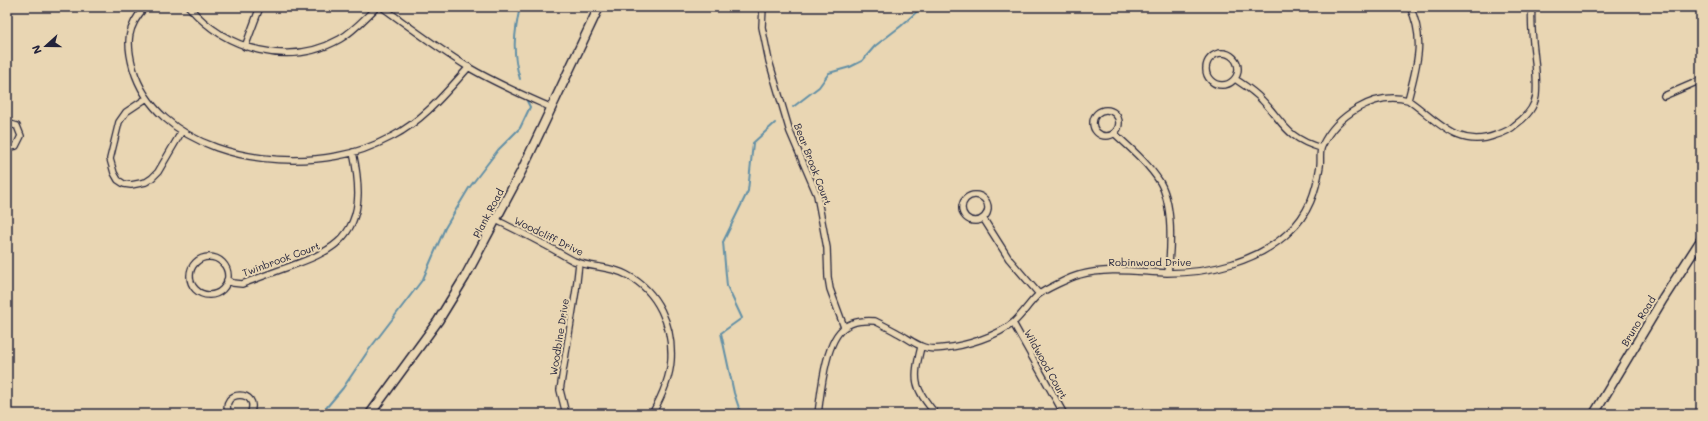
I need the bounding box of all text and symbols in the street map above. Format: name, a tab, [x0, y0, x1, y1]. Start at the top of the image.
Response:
north arrow	[26, 26, 66, 66]
text: N	[28, 43, 45, 56]
street label: Bear Brook Court	[791, 121, 835, 207]
street label: Plank Road	[469, 186, 507, 240]
street label: Woodcliff Drive	[512, 213, 586, 259]
street label: Twinbrook Court	[240, 238, 322, 280]
street label: Robinwood Drive	[1109, 255, 1191, 269]
street label: Bruno Road	[1618, 293, 1658, 349]
street label: Woodbine Drive	[546, 297, 572, 377]
street label: Wildwood Court	[1021, 327, 1071, 401]

